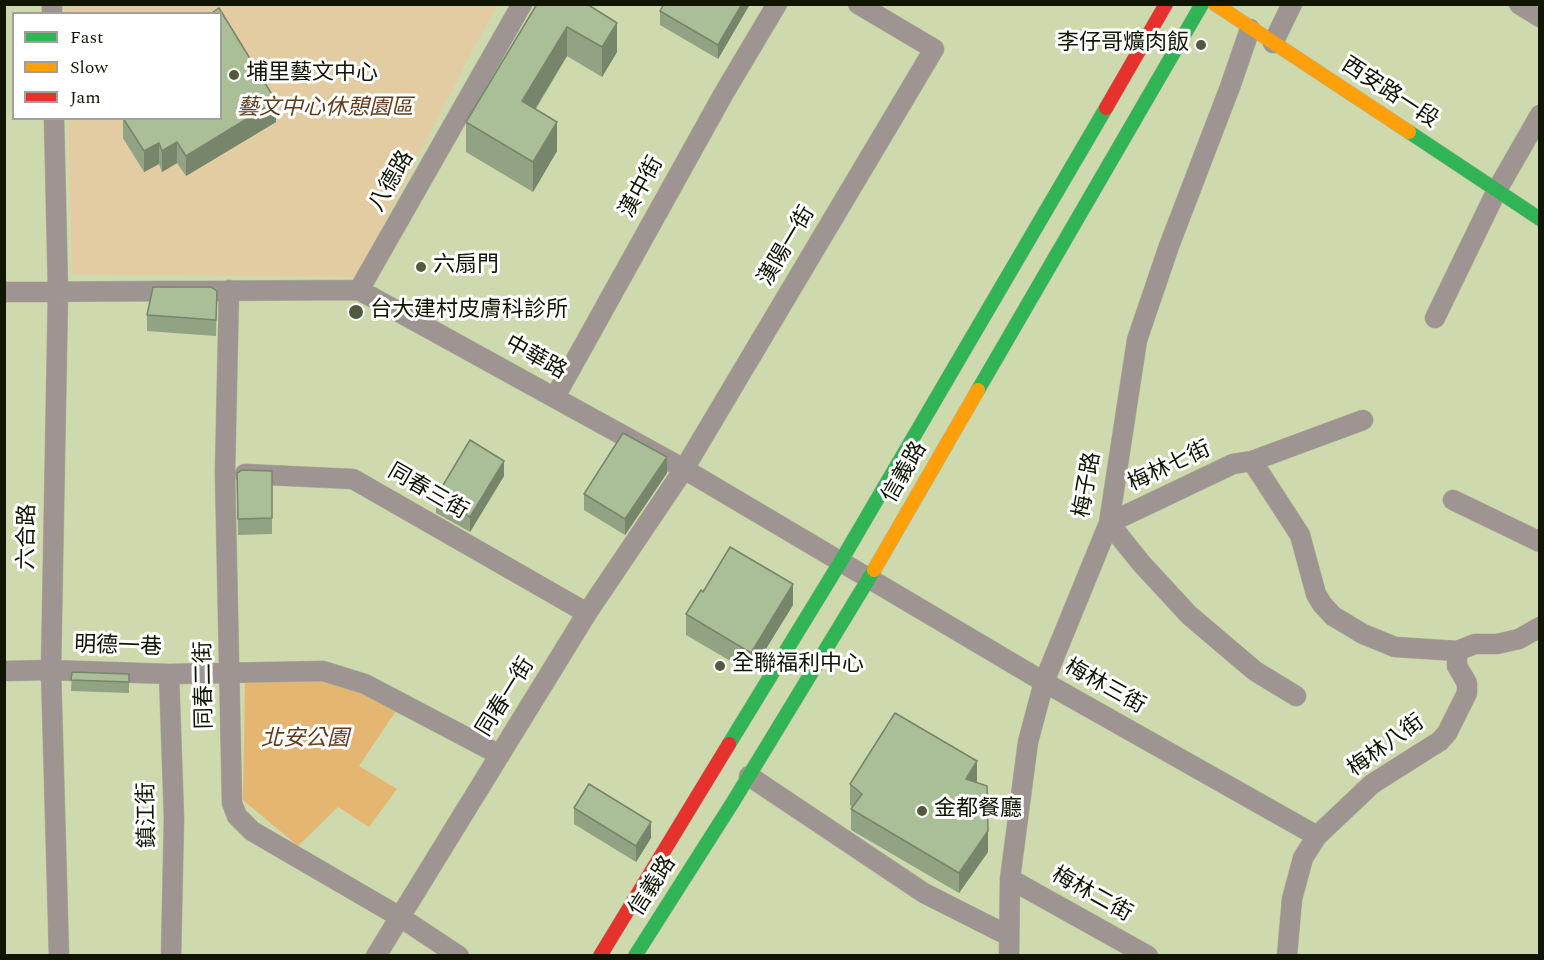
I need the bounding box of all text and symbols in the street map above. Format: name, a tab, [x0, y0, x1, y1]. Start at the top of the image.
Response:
legend	[12, 12, 222, 120]
text: Fast	[70, 24, 103, 51]
place label: 李仔哥爌肉飯	[1057, 32, 1189, 58]
marker: 李仔哥爌肉飯	[1194, 38, 1208, 52]
street label: 西安路一段	[1336, 53, 1442, 135]
text: Slow	[70, 54, 108, 81]
place label: 埔里藝文中心	[246, 62, 378, 88]
marker: 埔里藝文中心	[227, 68, 241, 82]
text: Jam	[70, 84, 101, 111]
park label: 藝文中心休憩園區	[237, 97, 413, 123]
street label: 八德路	[365, 147, 421, 217]
street label: 漢中街	[615, 153, 671, 223]
street label: 漢陽一街	[754, 202, 822, 292]
place label: 六扇門	[433, 254, 499, 280]
marker: 六扇門	[414, 260, 428, 274]
place label: 台大建村皮膚科診所	[370, 299, 568, 325]
marker: 台大建村皮膚科診所	[347, 303, 365, 321]
street label: 中華路	[500, 331, 570, 387]
street label: 梅林七街	[1125, 437, 1215, 499]
street label: 信義路	[878, 438, 934, 508]
street label: 梅子路	[1070, 450, 1108, 520]
street label: 同春三街	[382, 460, 472, 526]
street label: 六合路	[15, 504, 43, 570]
street label: 明德一巷	[74, 633, 162, 663]
street label: 同春二街	[192, 641, 220, 729]
place label: 全聯福利中心	[732, 653, 864, 679]
street label: 同春一街	[472, 654, 542, 742]
street label: 梅林三街	[1059, 655, 1149, 721]
marker: 全聯福利中心	[713, 659, 727, 673]
street label: 梅林八街	[1344, 710, 1430, 784]
park label: 北安公園	[261, 728, 349, 754]
street label: 鎮江街	[135, 782, 163, 848]
place label: 金都餐廳	[934, 798, 1022, 824]
marker: 金都餐廳	[915, 804, 929, 818]
street label: 信義路	[625, 852, 683, 922]
street label: 梅林二街	[1046, 863, 1136, 929]

